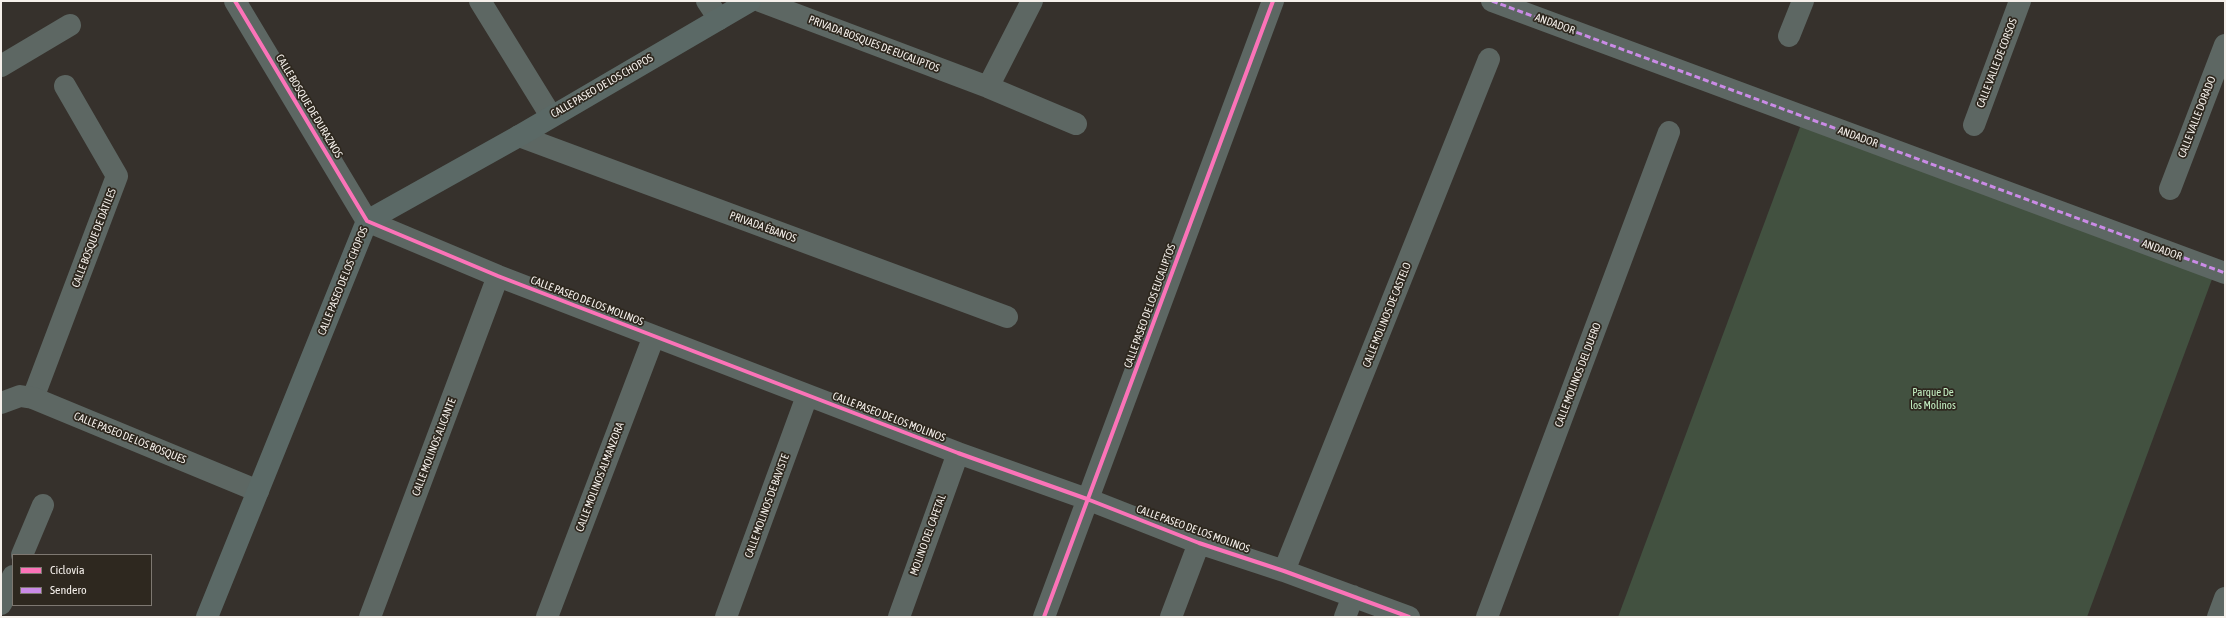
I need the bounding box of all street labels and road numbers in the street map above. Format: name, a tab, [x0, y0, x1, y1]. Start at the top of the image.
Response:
street label: ANDADOR	[1533, 11, 1577, 37]
street label: PRIVADA BOSQUES DE EUCALIPTOS	[807, 13, 941, 75]
street label: CALLE VALLE DE CORSOS	[1974, 16, 2020, 110]
street label: CALLE PASEO DE LOS CHOPOS	[549, 51, 655, 121]
street label: CALLE BOSQUE DE DURAZNOS	[273, 52, 345, 160]
street label: CALLE VALLE DORADO	[2175, 74, 2219, 160]
street label: ANDADOR	[1836, 124, 1880, 150]
street label: CALLE BOSQUE DE DÁTILES	[69, 187, 119, 289]
street label: PRIVADA ÉBANOS	[728, 209, 798, 245]
street label: CALLE PASEO DE LOS CHOPOS	[315, 225, 371, 337]
street label: ANDADOR	[2140, 237, 2184, 263]
street label: CALLE PASEO DE LOS EUCALIPTOS	[1121, 242, 1179, 370]
street label: CALLE MOLINOS DE CASTELO	[1360, 260, 1414, 370]
street label: CALLE PASEO DE LOS MOLINOS	[529, 273, 645, 329]
street label: CALLE MOLINOS DEL DUERO	[1552, 321, 1604, 429]
street label: CALLE PASEO DE LOS MOLINOS	[831, 389, 947, 445]
street label: CALLE MOLINOS ALICANTE	[409, 396, 459, 498]
street label: CALLE PASEO DE LOS BOSQUES	[72, 409, 188, 467]
street label: CALLE MOLINOS ALMANZORA	[573, 420, 627, 534]
street label: CALLE MOLINOS DE BAVISTE	[742, 452, 792, 560]
street label: MOLINO DEL CAFETAL	[907, 493, 949, 577]
street label: CALLE PASEO DE LOS MOLINOS	[1134, 502, 1252, 556]

